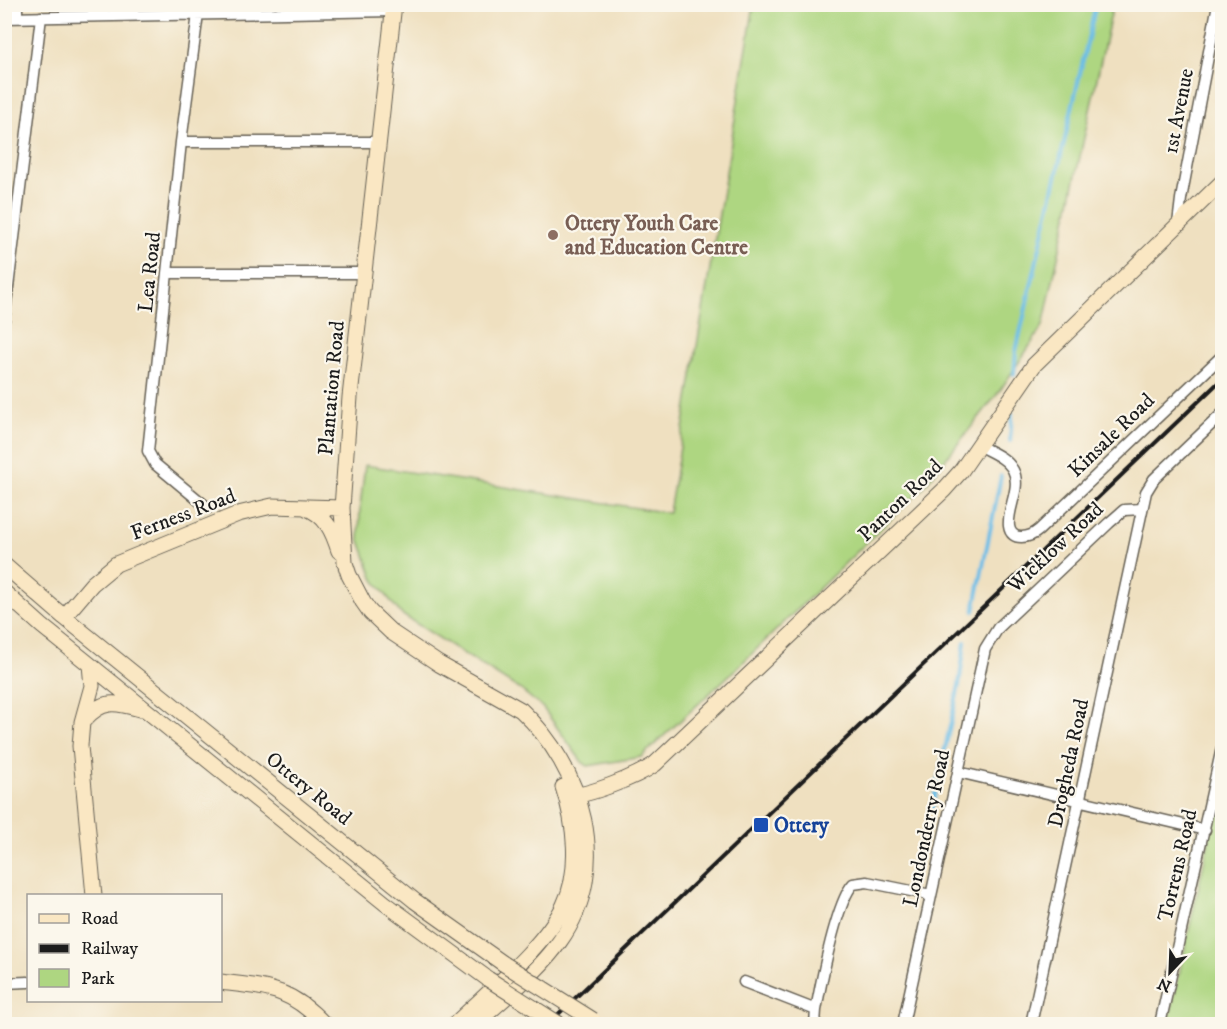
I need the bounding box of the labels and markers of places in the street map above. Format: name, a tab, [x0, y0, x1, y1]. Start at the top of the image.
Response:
place label: Ottery Youth Care and Education Centre	[565, 211, 748, 261]
marker: Ottery Youth Care and Education Centre	[546, 228, 560, 242]
place label: Ottery	[774, 813, 830, 839]
marker: Ottery	[752, 816, 770, 834]

